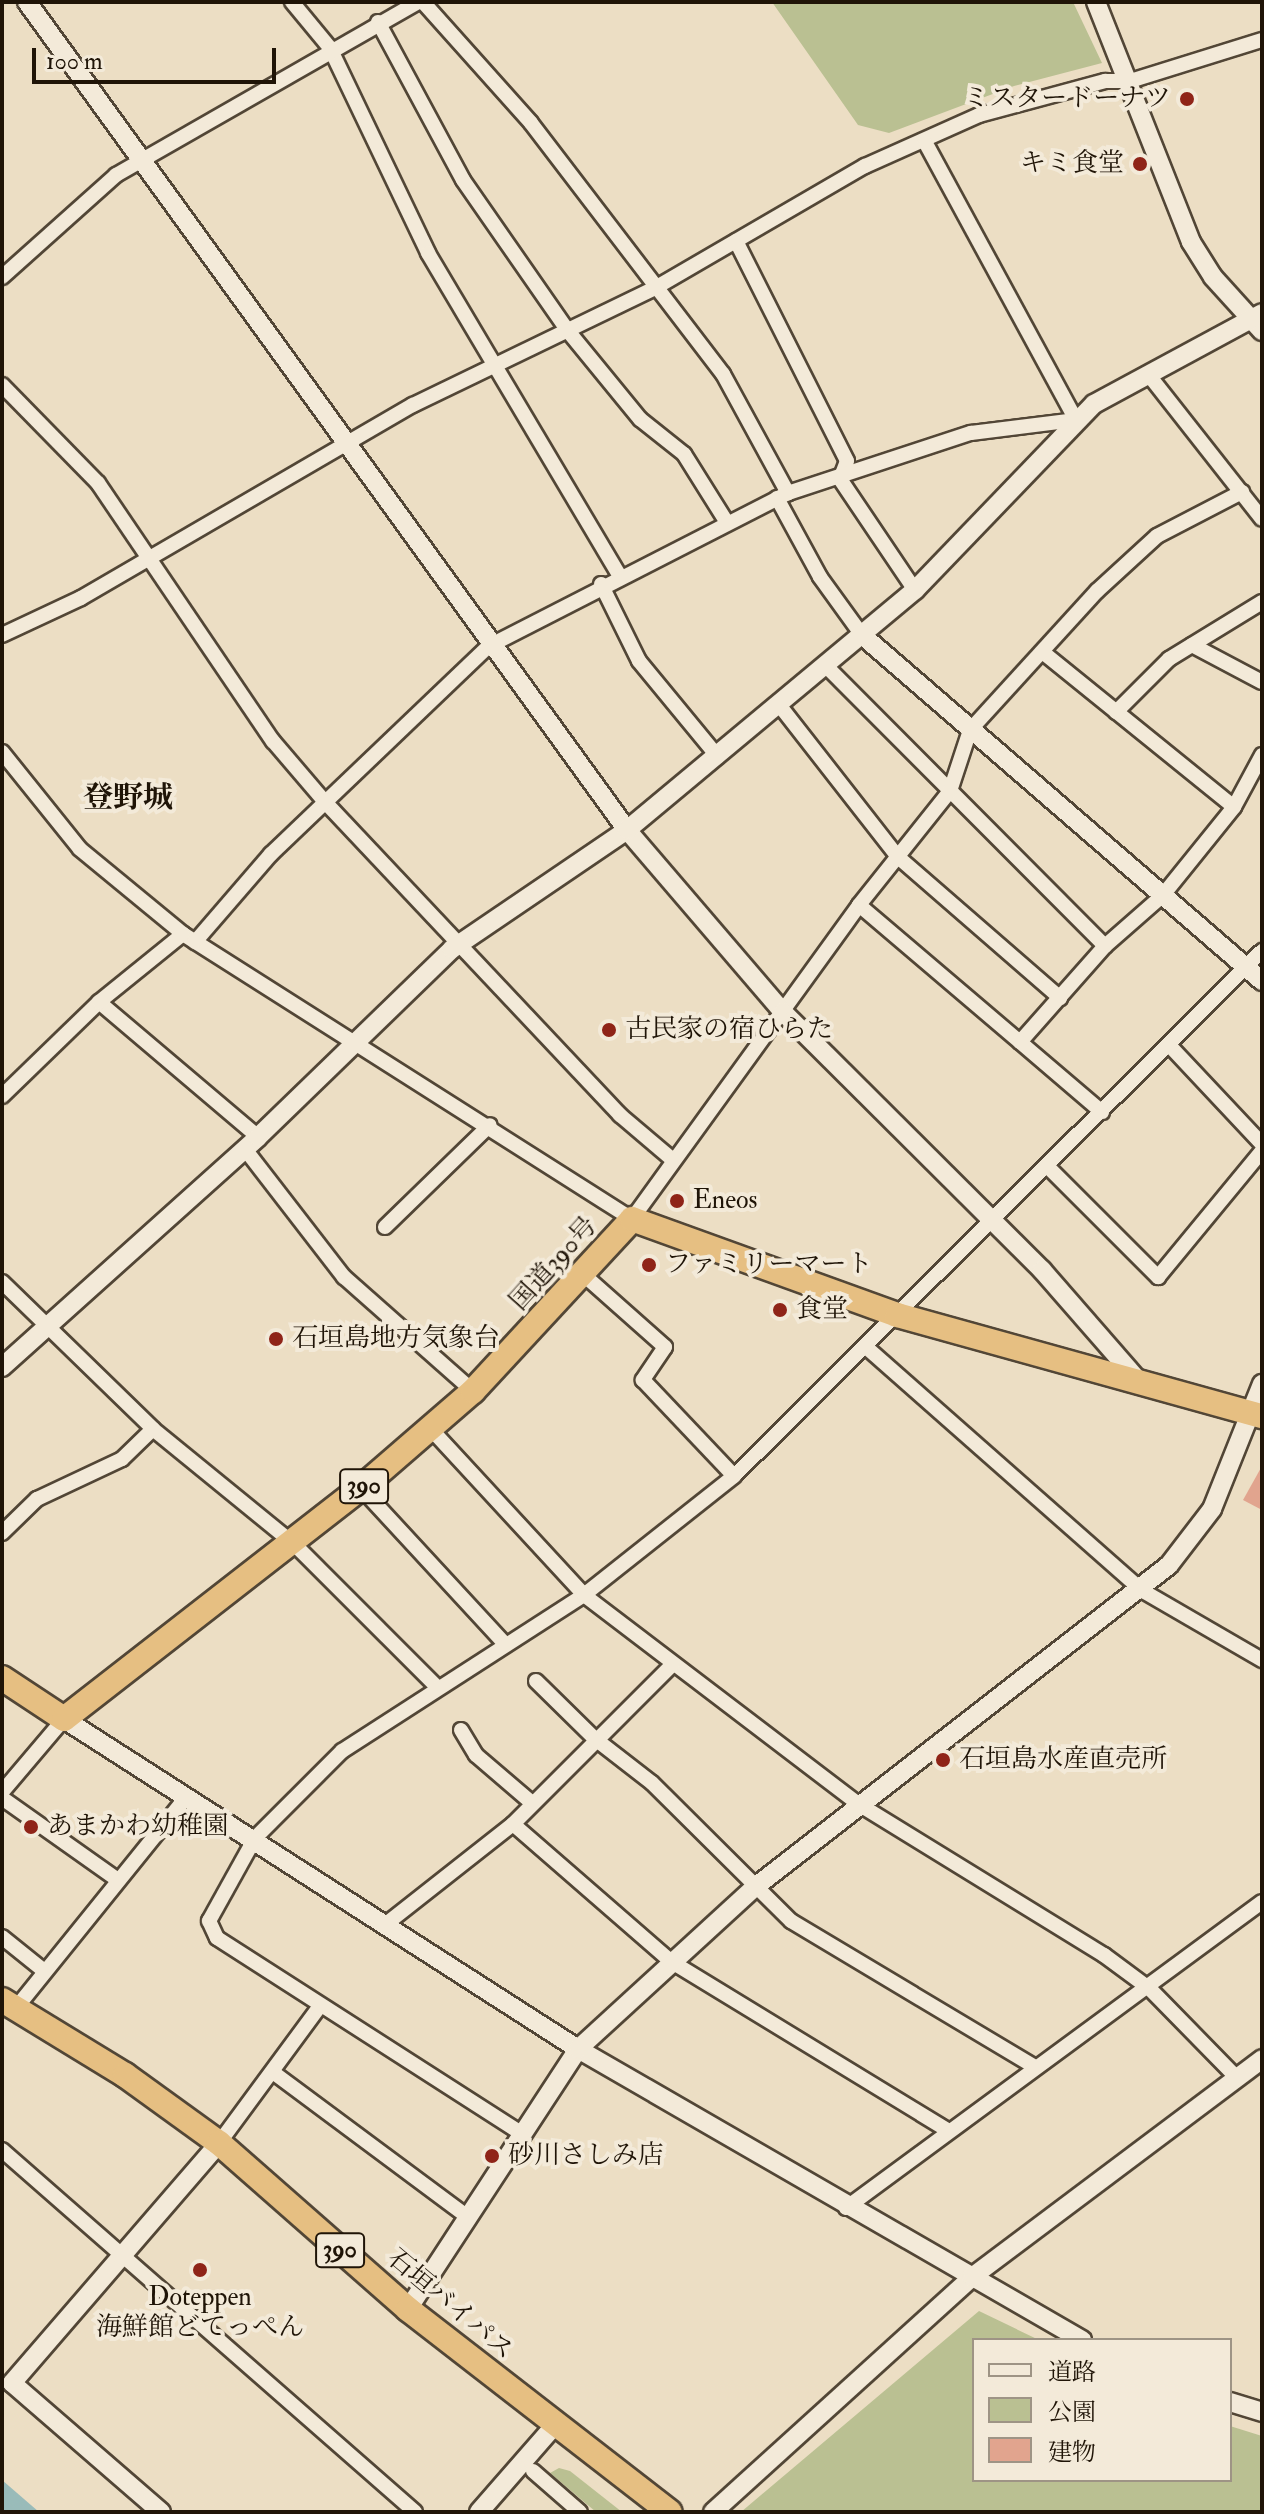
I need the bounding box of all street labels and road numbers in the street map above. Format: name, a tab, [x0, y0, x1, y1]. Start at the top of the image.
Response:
street label: 国道390号	[504, 1211, 604, 1317]
road number: 390	[338, 1466, 390, 1506]
road number: 390	[314, 2230, 366, 2270]
street label: 石垣バイパス	[380, 2243, 520, 2367]

